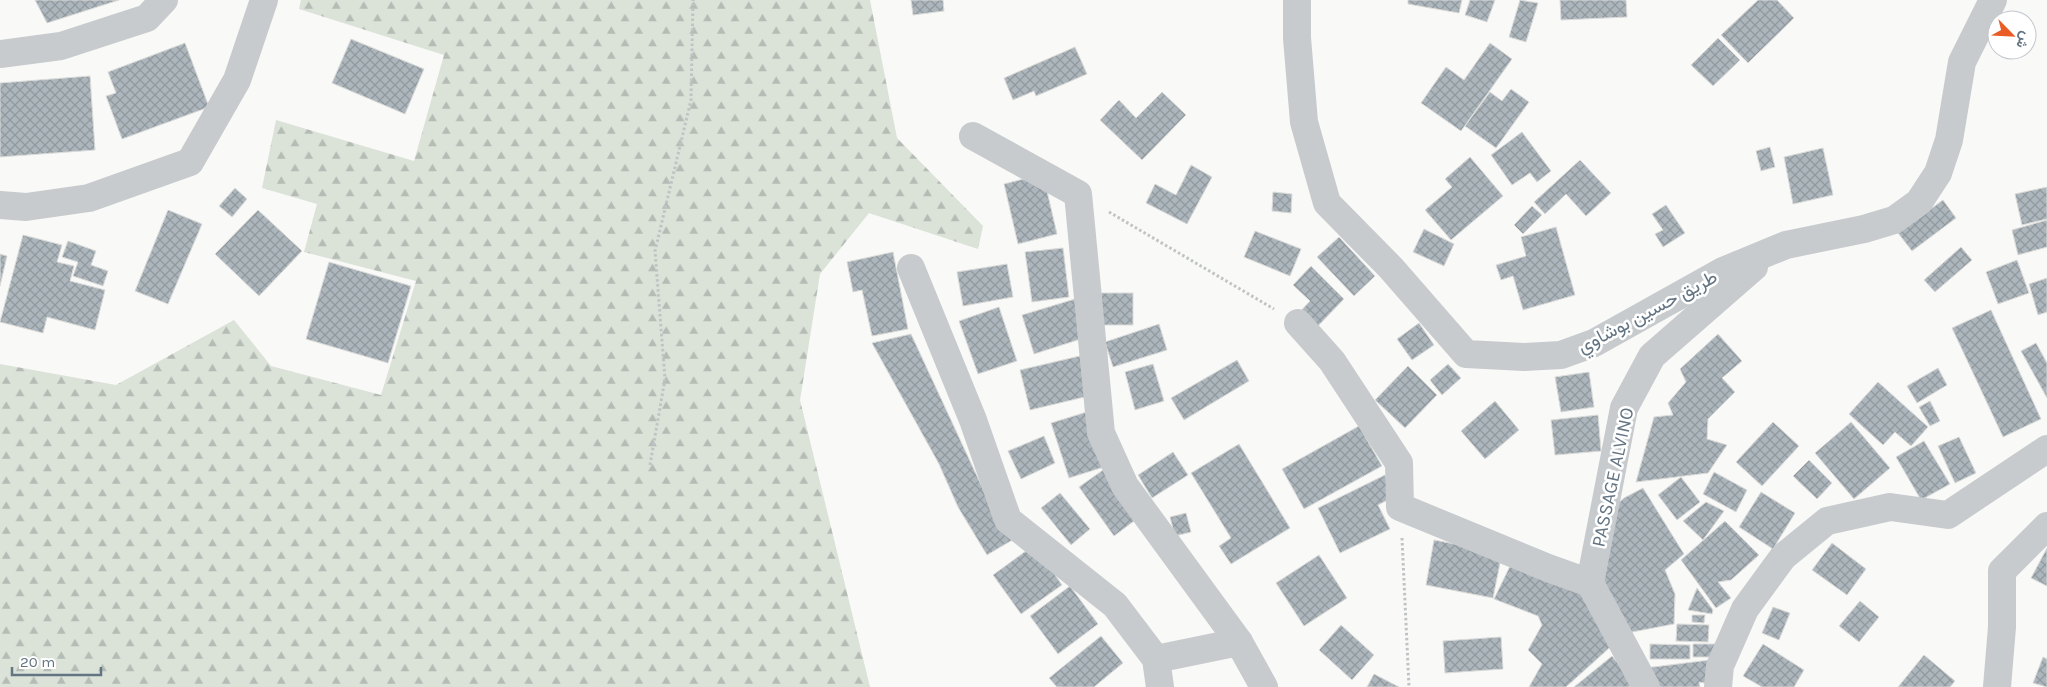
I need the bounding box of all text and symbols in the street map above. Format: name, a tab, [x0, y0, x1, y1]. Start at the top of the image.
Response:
north arrow	[1987, 10, 2037, 60]
text: ش	[2012, 29, 2035, 51]
street label: طريق حسين بوشاوي	[1574, 266, 1723, 362]
street label: PASSAGE ALVINO	[1587, 405, 1639, 549]
scale bar	[12, 644, 101, 676]
text: 20 m	[20, 653, 55, 671]

